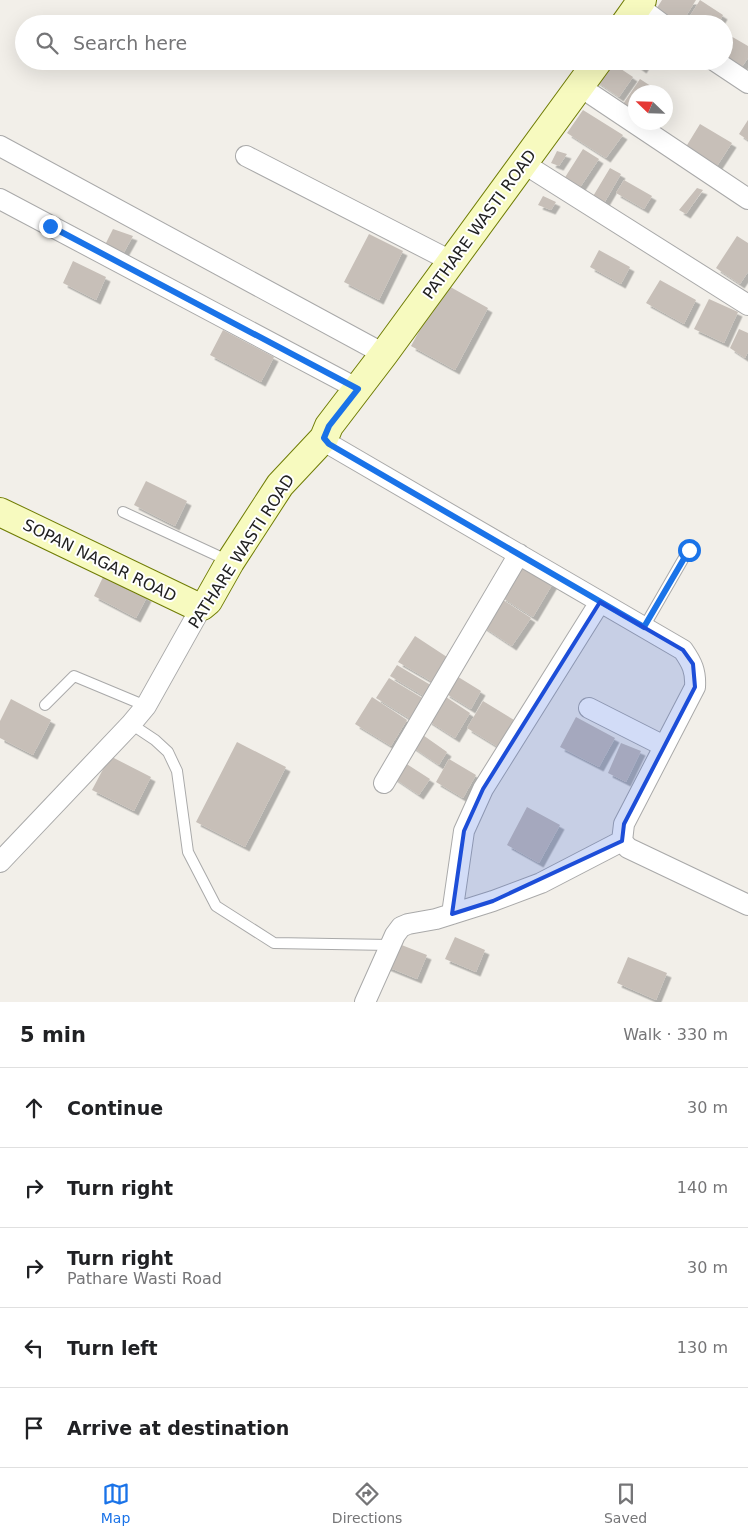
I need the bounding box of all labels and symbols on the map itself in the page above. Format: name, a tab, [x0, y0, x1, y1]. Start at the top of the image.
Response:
north arrow	[628, 85, 673, 130]
street label: PATHARE WASTI ROAD	[419, 146, 540, 303]
route end	[39, 215, 62, 238]
street label: PATHARE WASTI ROAD	[185, 471, 298, 632]
street label: SOPAN NAGAR ROAD	[20, 515, 180, 606]
route start	[678, 539, 701, 562]

